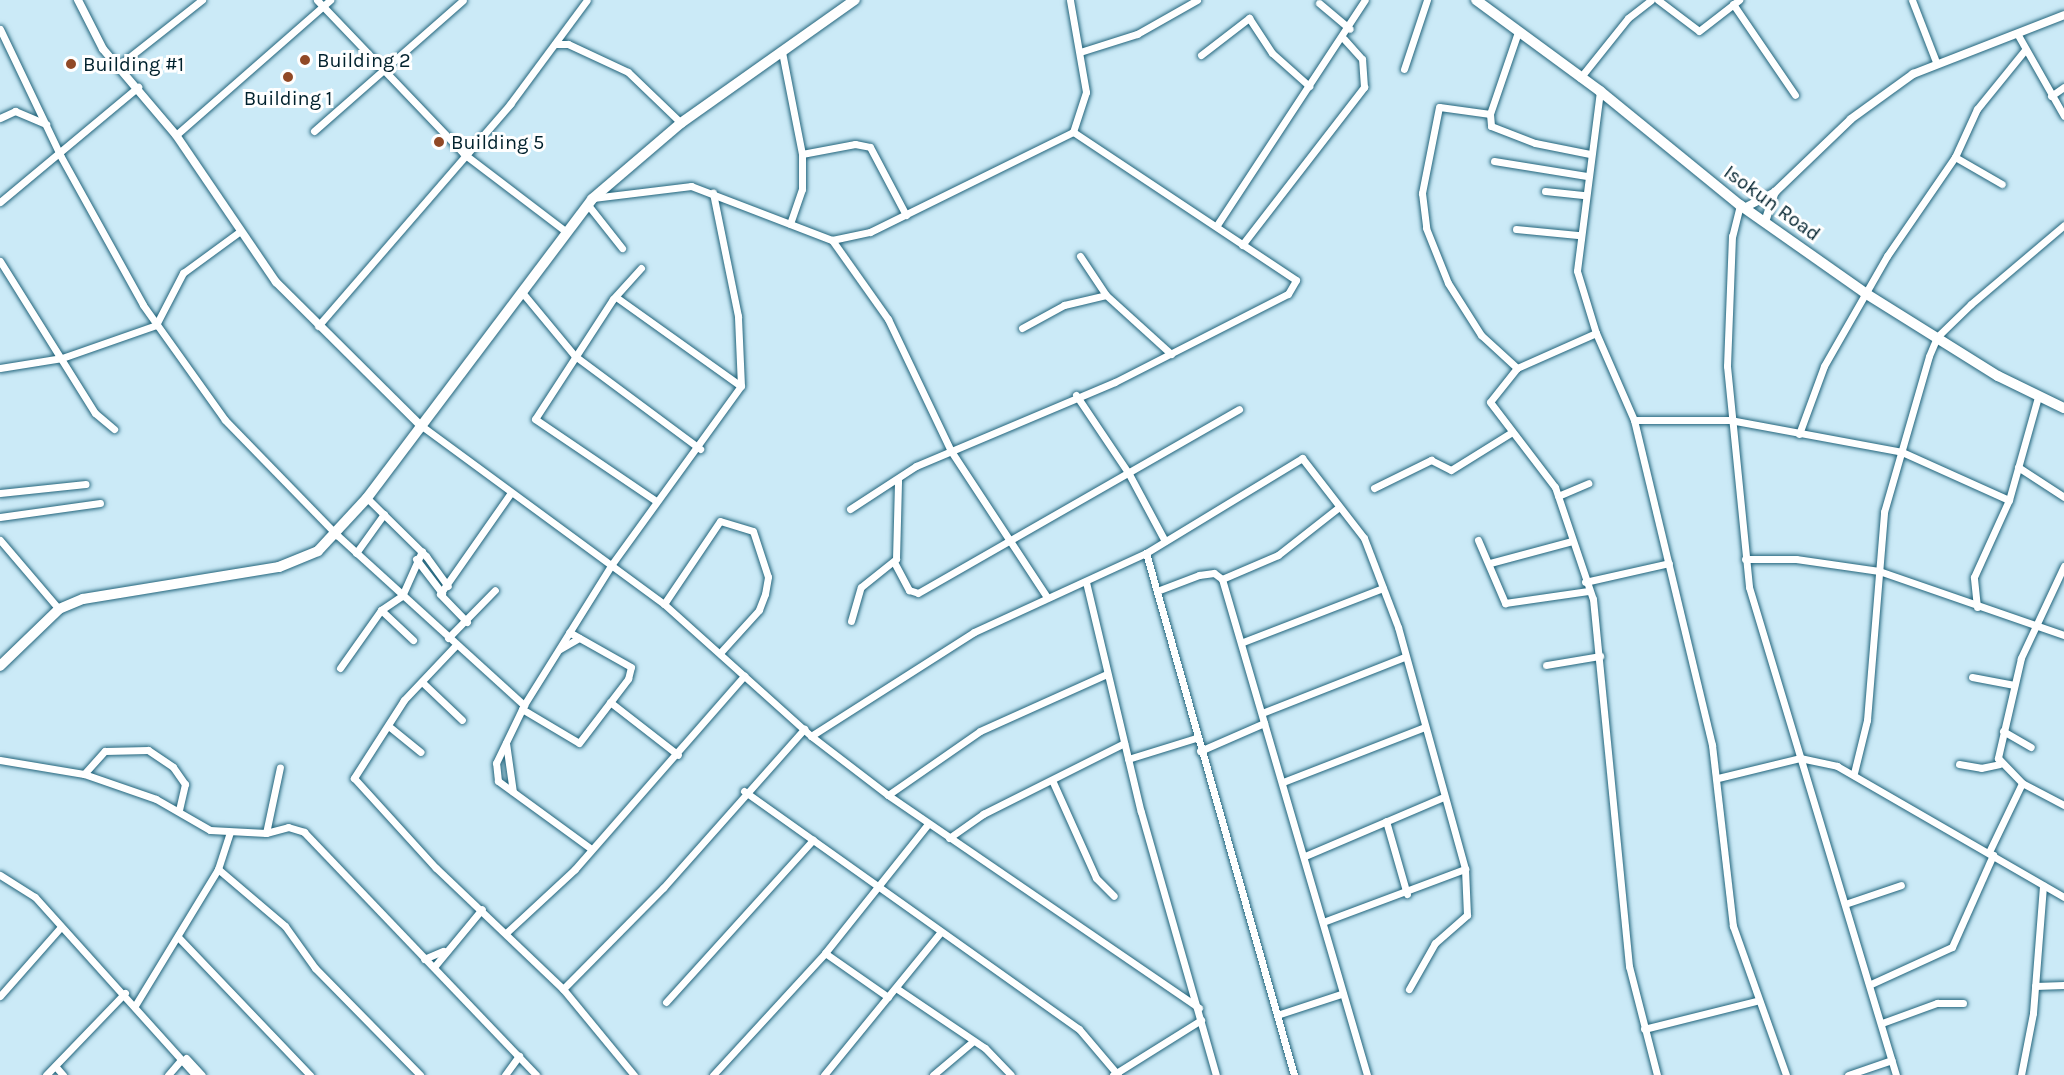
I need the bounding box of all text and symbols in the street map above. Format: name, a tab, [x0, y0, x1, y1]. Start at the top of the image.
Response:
place label: Building 2	[317, 48, 411, 72]
place label: Building #1	[83, 52, 184, 76]
marker: Building 2	[298, 53, 312, 67]
marker: Building #1	[64, 57, 78, 71]
marker: Building 1	[281, 70, 295, 84]
place label: Building 1	[244, 86, 332, 110]
place label: Building 5	[451, 130, 544, 154]
marker: Building 5	[432, 135, 446, 149]
street label: Isokun Road	[1719, 160, 1825, 246]

